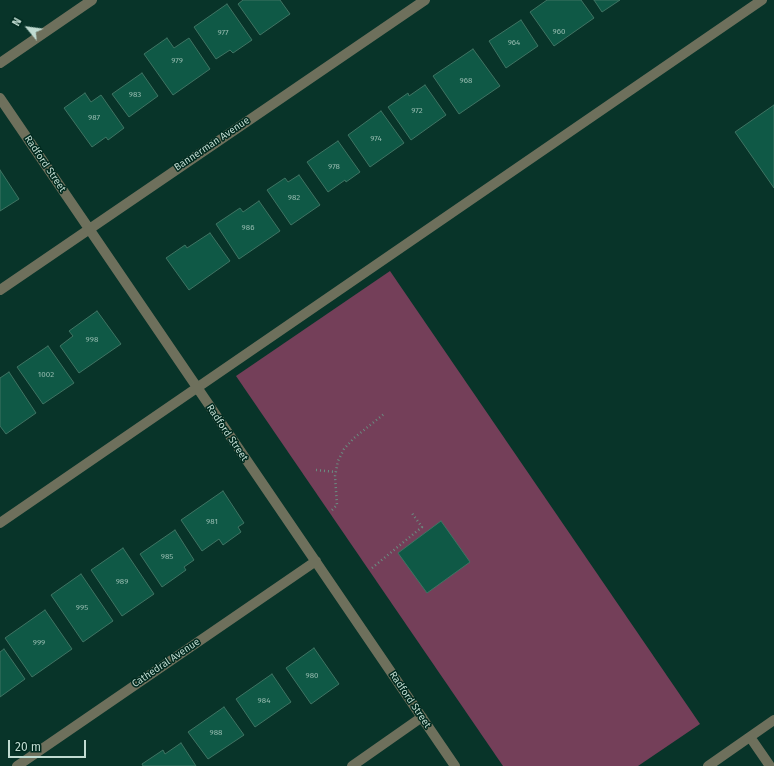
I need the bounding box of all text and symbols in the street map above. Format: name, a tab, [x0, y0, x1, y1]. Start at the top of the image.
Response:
north arrow	[8, 8, 48, 48]
text: N	[10, 16, 25, 28]
house number: 960	[553, 27, 565, 37]
house number: 977	[217, 28, 229, 38]
house number: 964	[508, 38, 520, 48]
house number: 979	[171, 56, 183, 66]
house number: 968	[460, 76, 472, 86]
house number: 983	[129, 90, 141, 100]
house number: 972	[411, 106, 423, 116]
house number: 987	[88, 113, 100, 123]
street label: Bannerman Avenue	[172, 114, 252, 174]
street label: Radford Street	[22, 133, 68, 195]
house number: 974	[370, 134, 382, 144]
house number: 978	[328, 162, 340, 172]
house number: 982	[288, 193, 300, 203]
house number: 986	[242, 223, 254, 233]
house number: 998	[86, 335, 98, 345]
house number: 1002	[38, 370, 54, 380]
street label: Radford Street	[204, 402, 250, 464]
house number: 981	[206, 517, 218, 527]
house number: 985	[161, 552, 173, 562]
house number: 989	[116, 577, 128, 587]
house number: 995	[76, 603, 88, 613]
street label: Cathedral Avenue	[130, 636, 202, 690]
house number: 999	[33, 638, 45, 648]
street label: Radford Street	[387, 669, 433, 731]
house number: 980	[305, 671, 319, 681]
house number: 984	[258, 696, 270, 706]
house number: 988	[209, 728, 223, 738]
scale bar	[10, 732, 88, 758]
text: 20 m	[15, 740, 41, 754]

